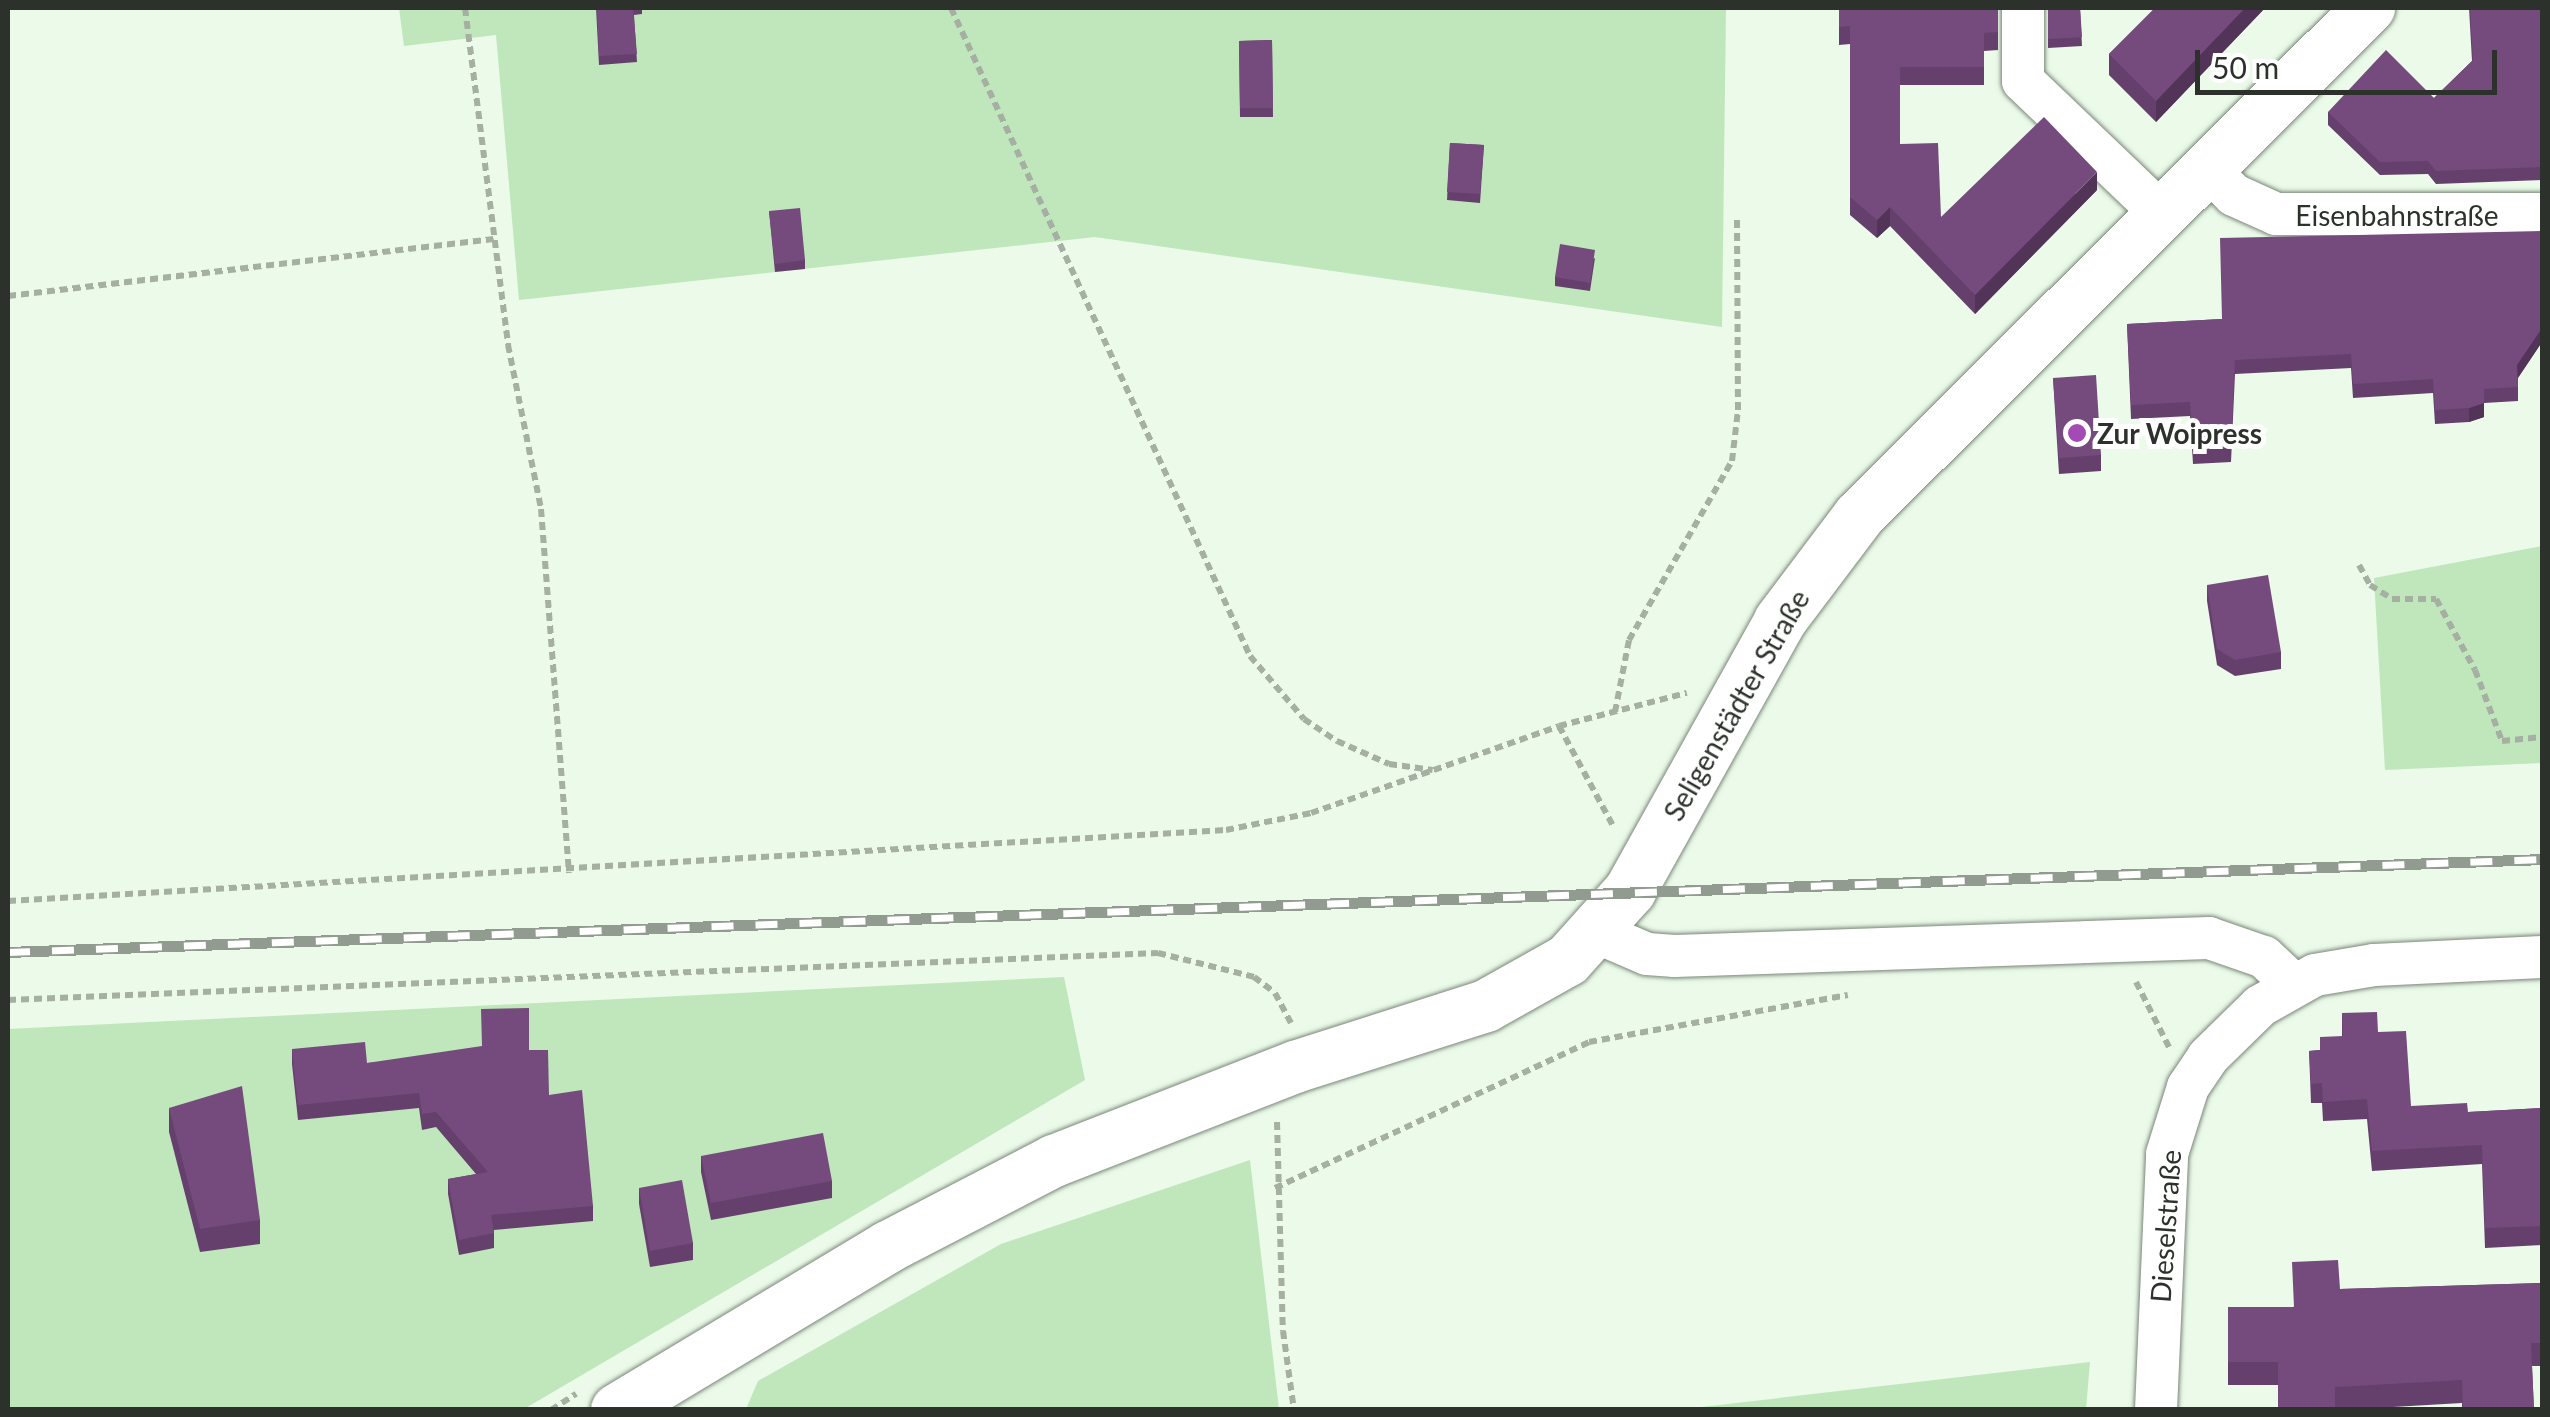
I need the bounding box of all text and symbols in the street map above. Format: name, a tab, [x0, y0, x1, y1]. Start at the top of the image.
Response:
scale bar	[2200, 30, 2502, 92]
text: 50 m	[2212, 49, 2279, 85]
street label: Eisenbahnstraße	[2295, 198, 2499, 232]
place label: Zur Woipress	[2097, 416, 2263, 450]
marker: Zur Woipress	[2066, 422, 2088, 444]
street label: Seligenstädter Straße	[1656, 583, 1816, 827]
street label: Dieselstraße	[2143, 1148, 2187, 1304]

